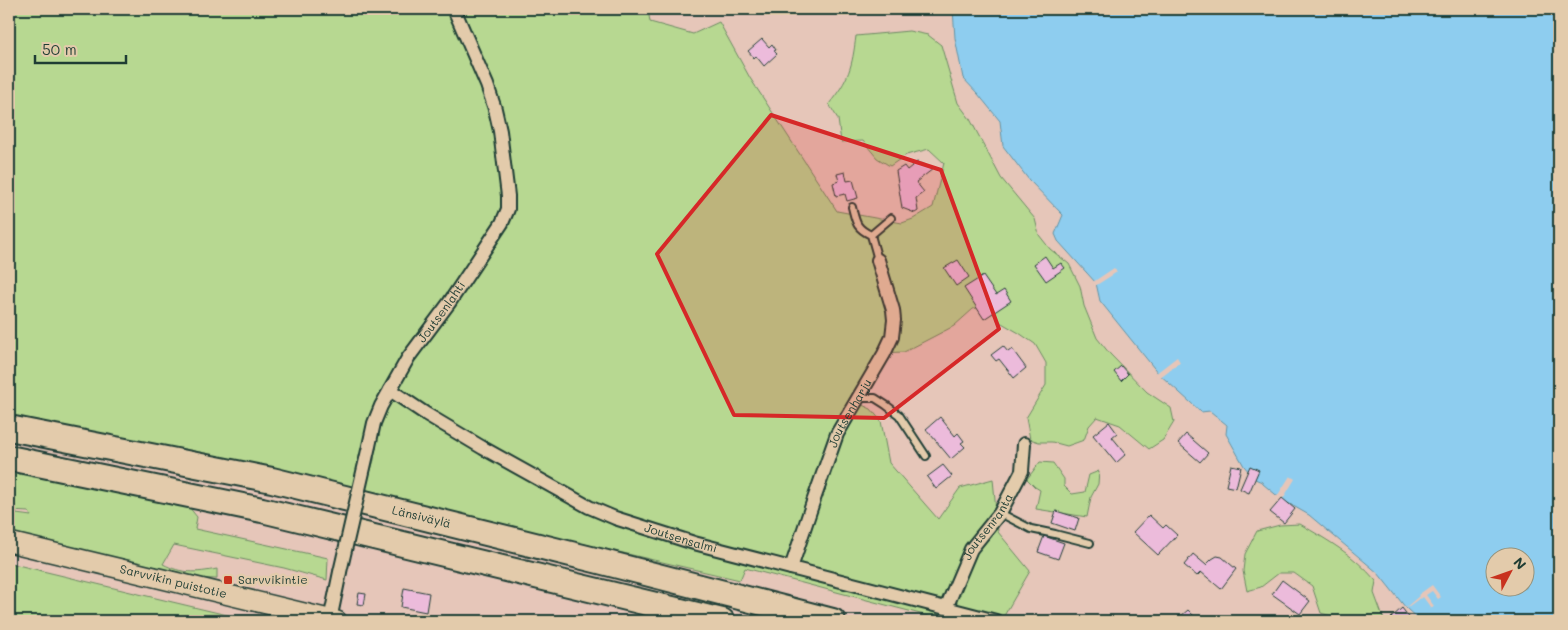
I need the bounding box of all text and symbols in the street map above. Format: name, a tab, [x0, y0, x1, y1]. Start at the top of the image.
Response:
scale bar	[35, 32, 126, 64]
text: 50 m	[42, 39, 77, 59]
street label: Joutsenlahti	[413, 278, 468, 345]
street label: Joutsenharju	[824, 376, 875, 449]
street label: Joutsenranta	[958, 490, 1016, 562]
street label: Länsiväylä	[391, 501, 453, 531]
street label: Joutsensalmi	[643, 519, 719, 556]
north arrow	[1486, 548, 1536, 598]
text: N	[1510, 553, 1531, 573]
street label: Sarvvikin puistotie	[118, 560, 229, 601]
place label: Sarvvikintie	[238, 571, 308, 587]
marker: Sarvvikintie	[222, 574, 234, 586]

